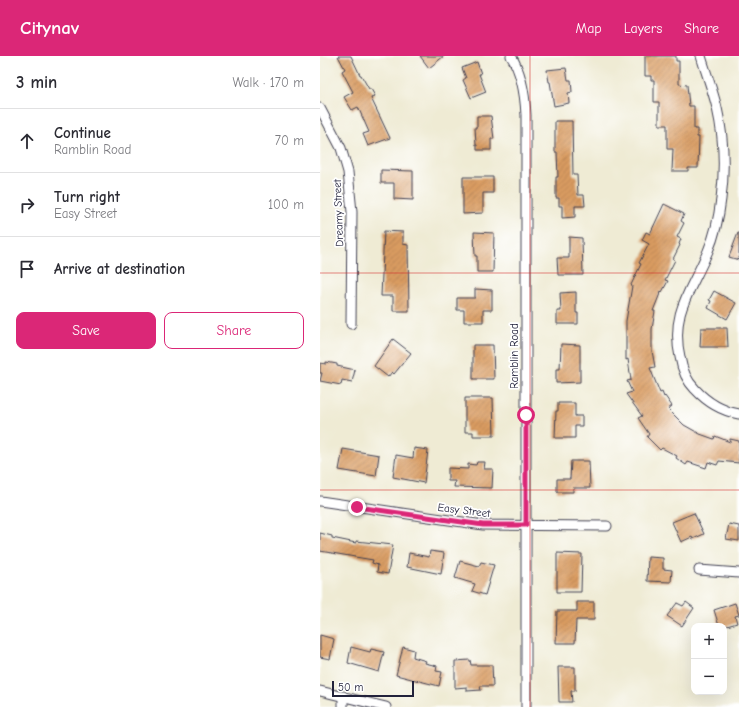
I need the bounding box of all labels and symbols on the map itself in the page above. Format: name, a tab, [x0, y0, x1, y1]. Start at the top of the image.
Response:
street label: Dreamy Street	[331, 178, 346, 247]
street label: Ramblin Road	[508, 323, 521, 389]
route start	[517, 406, 535, 424]
route end	[348, 498, 366, 516]
street label: Easy Street	[437, 501, 492, 520]
scale bar	[332, 679, 414, 698]

